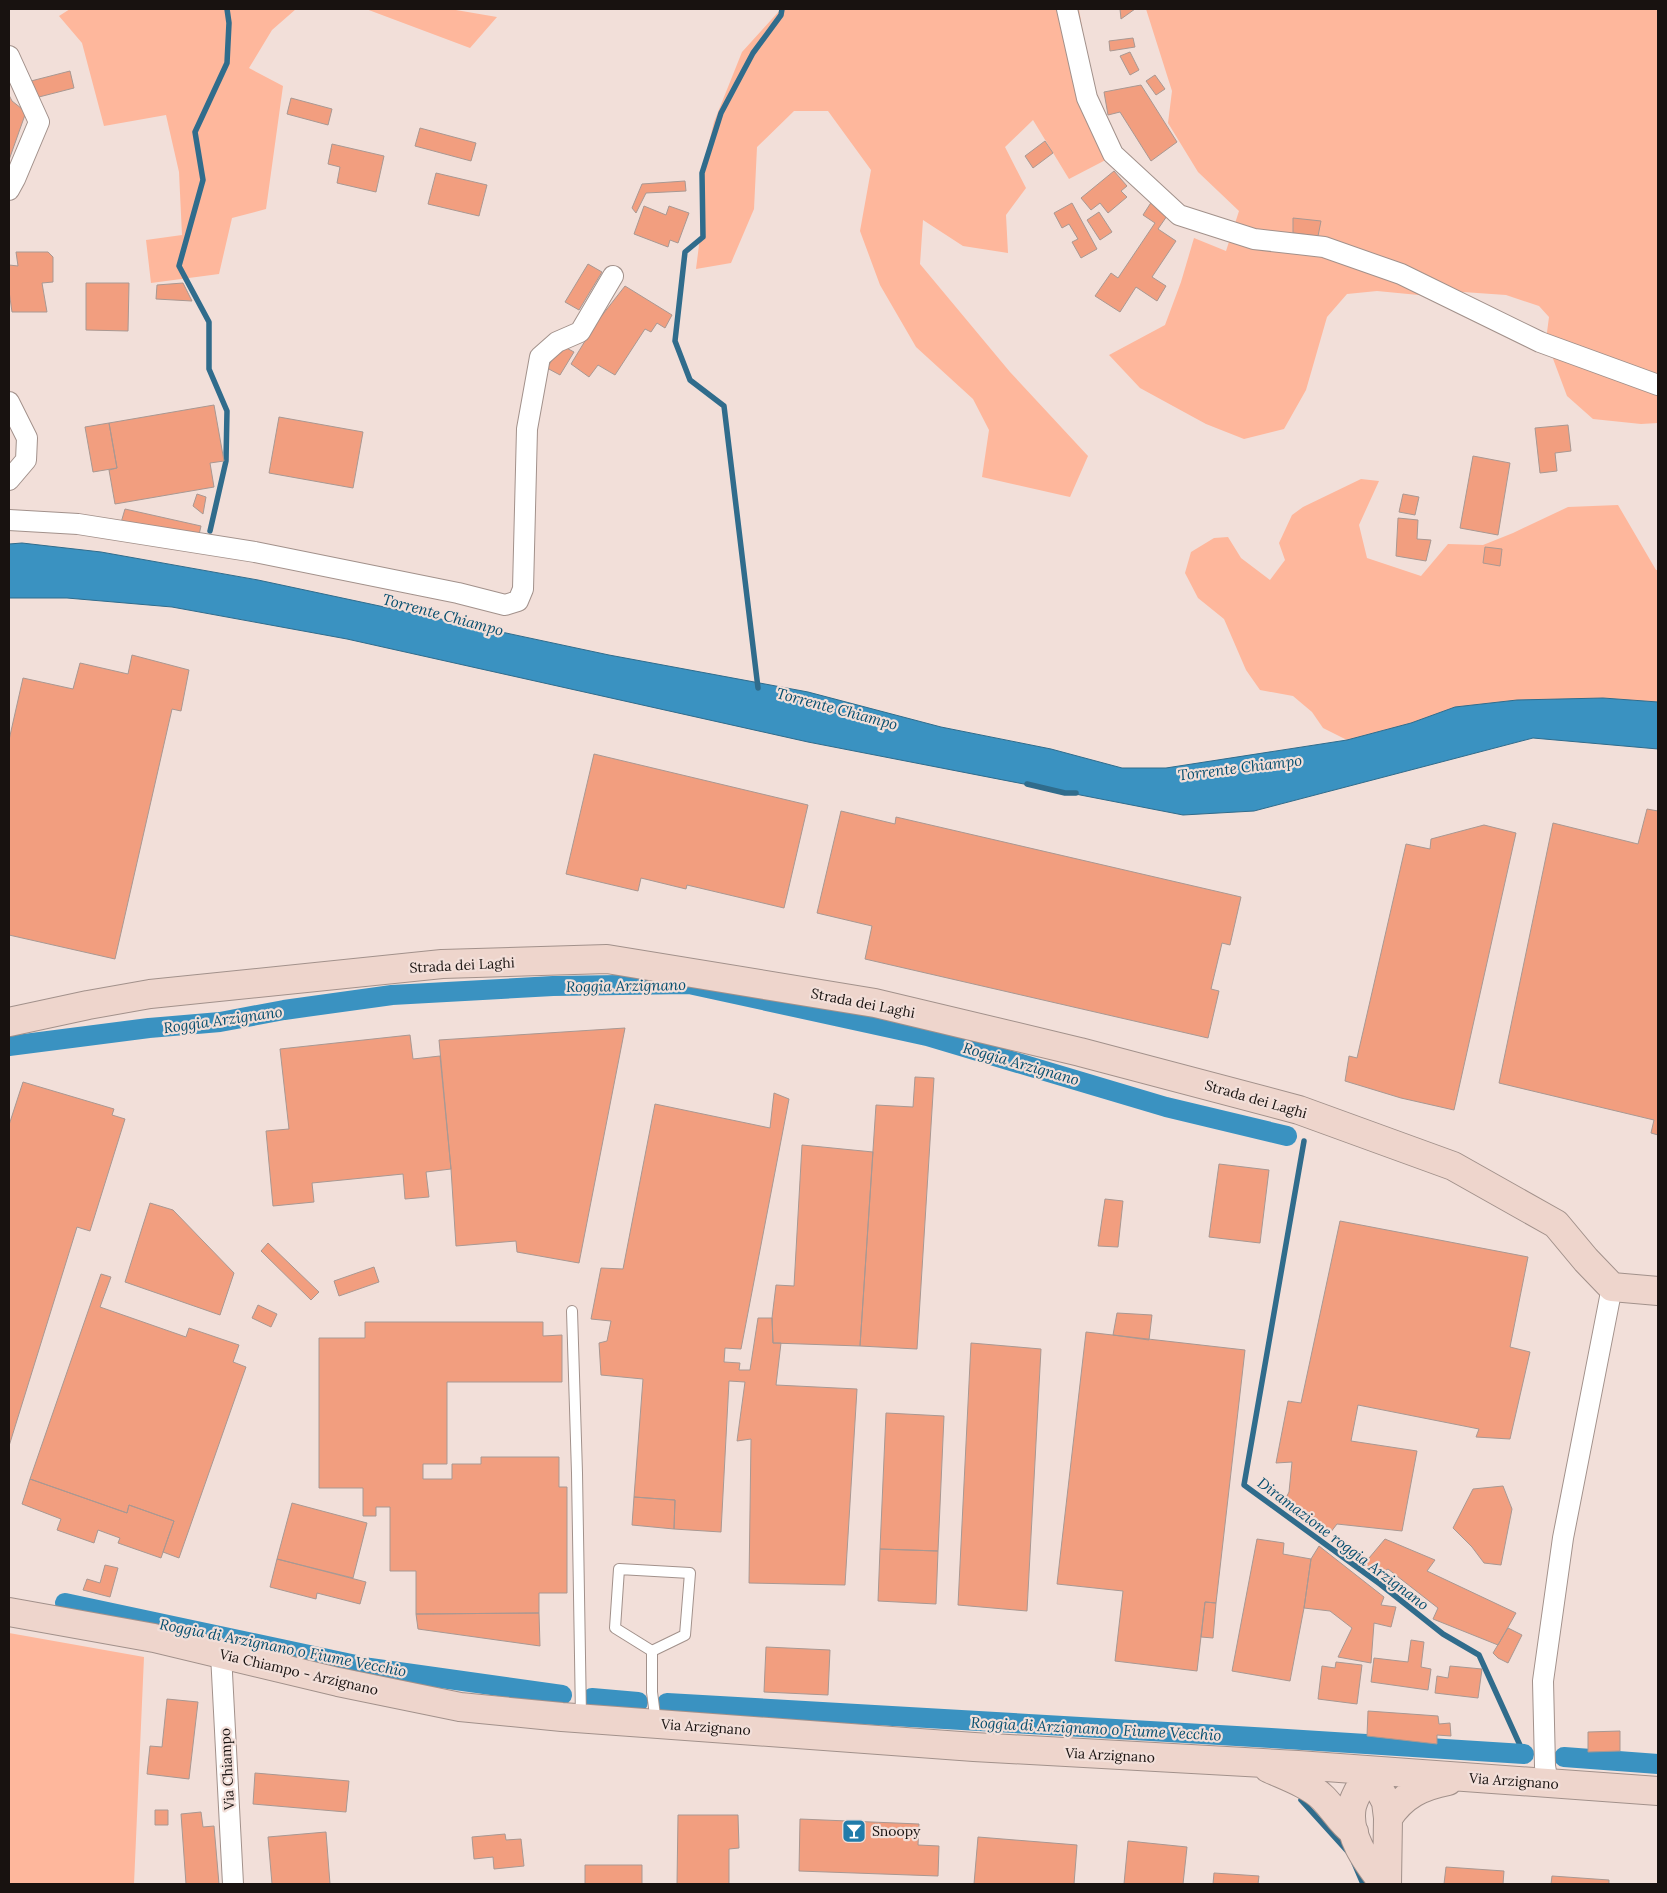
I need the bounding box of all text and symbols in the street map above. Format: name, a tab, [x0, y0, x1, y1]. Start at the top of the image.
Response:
water label: Torrente Chiampo	[381, 589, 506, 640]
water label: Torrente Chiampo	[775, 683, 900, 734]
water label: Torrente Chiampo	[1177, 750, 1303, 785]
street label: Strada dei Laghi	[409, 953, 515, 977]
water label: Roggia Arzignano	[566, 975, 686, 996]
street label: Strada dei Laghi	[810, 984, 916, 1022]
water label: Roggia Arzignano	[162, 1002, 284, 1037]
water label: Roggia Arzignano	[961, 1038, 1082, 1089]
street label: Strada dei Laghi	[1203, 1076, 1309, 1122]
water label: Diramazione roggia Arzignano	[1254, 1473, 1433, 1614]
water label: Roggia di Arzignano o Fiume Vecchio	[158, 1614, 408, 1681]
street label: Via Chiampo - Arzignano	[217, 1645, 380, 1699]
water label: Roggia di Arzignano o Fiume Vecchio	[970, 1712, 1222, 1745]
street label: Via Arzignano	[660, 1715, 751, 1739]
street label: Via Chiampo	[216, 1727, 238, 1811]
street label: Via Arzignano	[1064, 1744, 1155, 1766]
street label: Via Arzignano	[1468, 1769, 1559, 1793]
bar icon: Snoopy	[841, 1818, 867, 1844]
place label: Snoopy	[872, 1822, 921, 1840]

